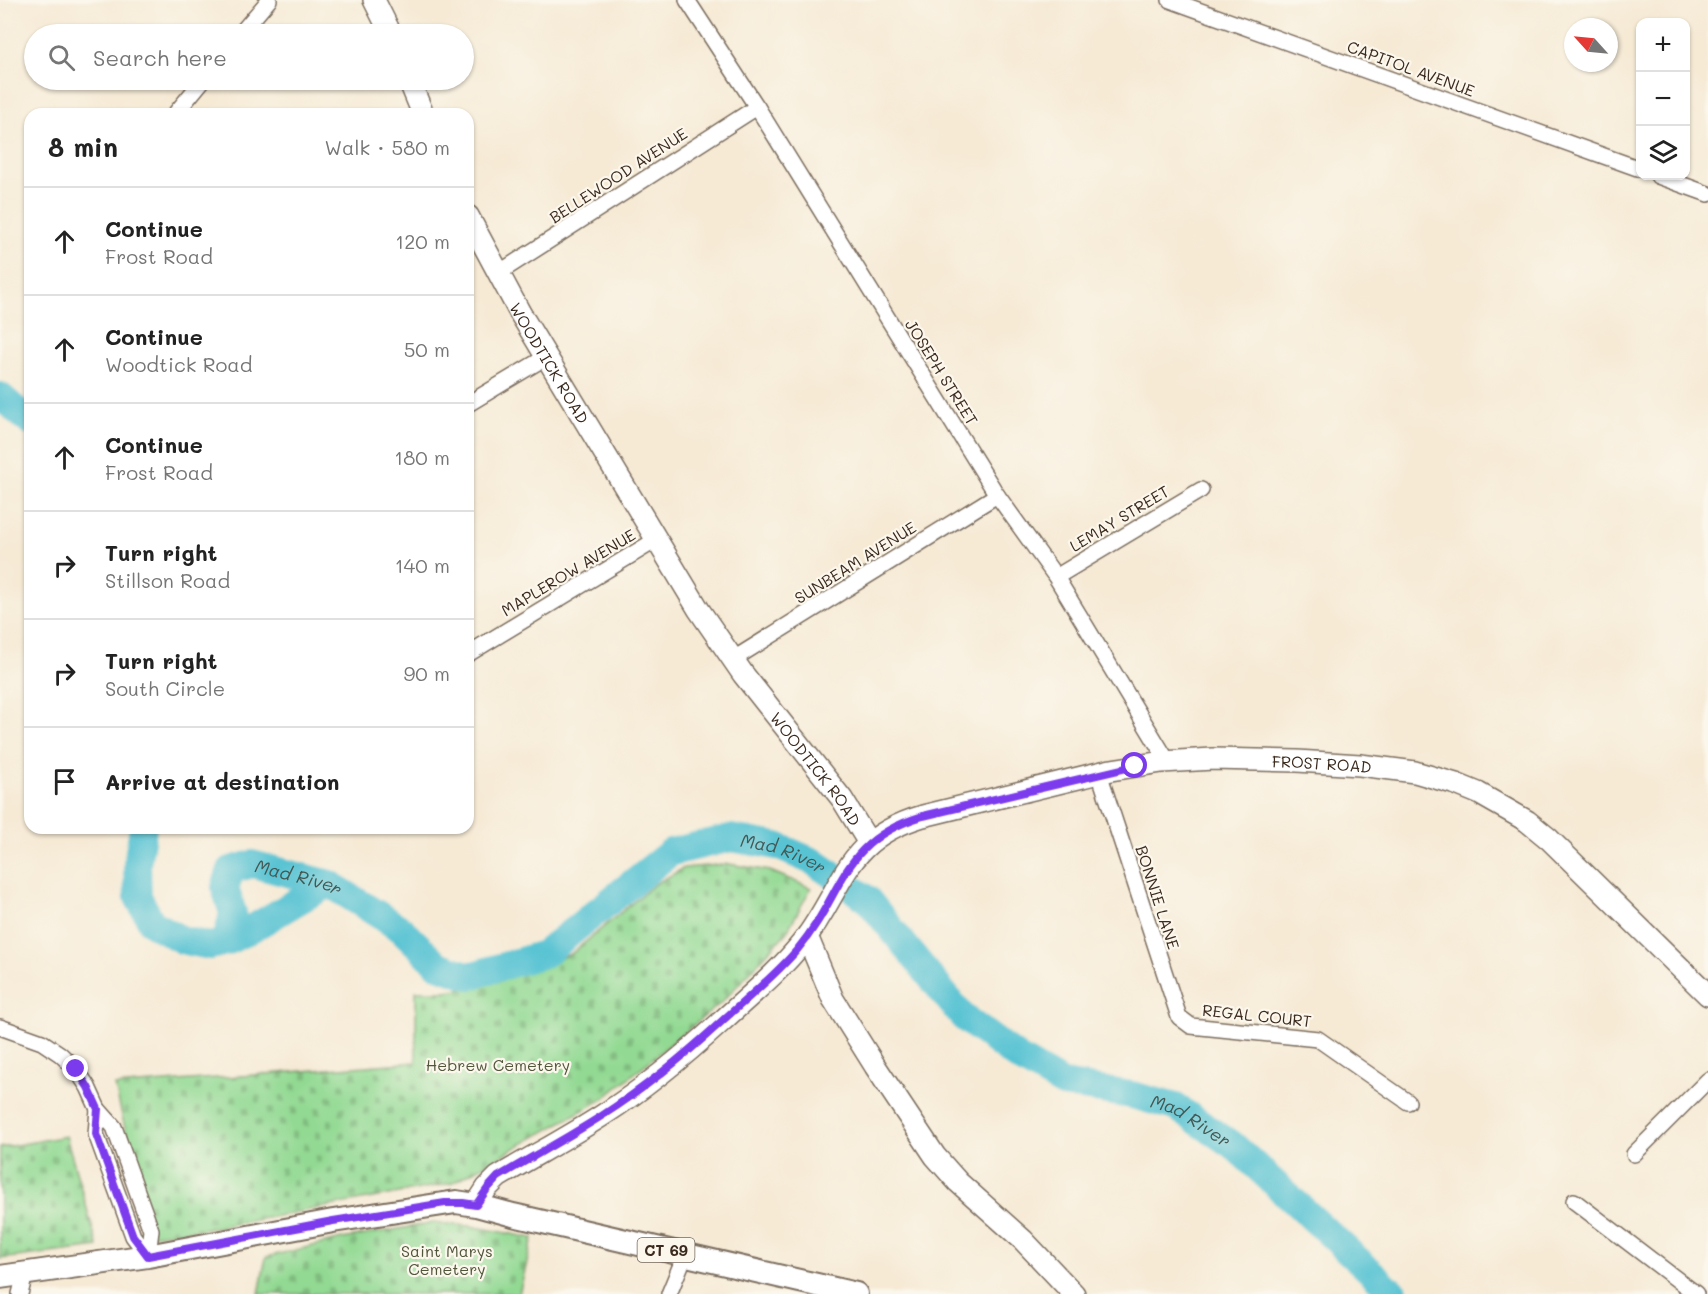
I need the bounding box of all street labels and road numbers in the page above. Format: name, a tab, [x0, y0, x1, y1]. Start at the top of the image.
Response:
street label: CAPITOL AVENUE	[1344, 35, 1478, 101]
street label: BELLEWOOD AVENUE	[545, 123, 691, 227]
street label: WOODTICK ROAD	[506, 298, 594, 427]
street label: JOSEPH STREET	[901, 315, 983, 429]
street label: LEMAY STREET	[1065, 480, 1173, 556]
street label: SUNBEAM AVENUE	[790, 516, 920, 608]
street label: MAPLEROW AVENUE	[497, 524, 639, 620]
street label: WOODTICK ROAD	[766, 707, 866, 829]
street label: FROST ROAD	[1272, 750, 1373, 777]
street label: BONNIE LANE	[1131, 842, 1185, 952]
street label: REGAL COURT	[1201, 999, 1313, 1031]
road number: CT 69	[638, 1238, 694, 1262]

